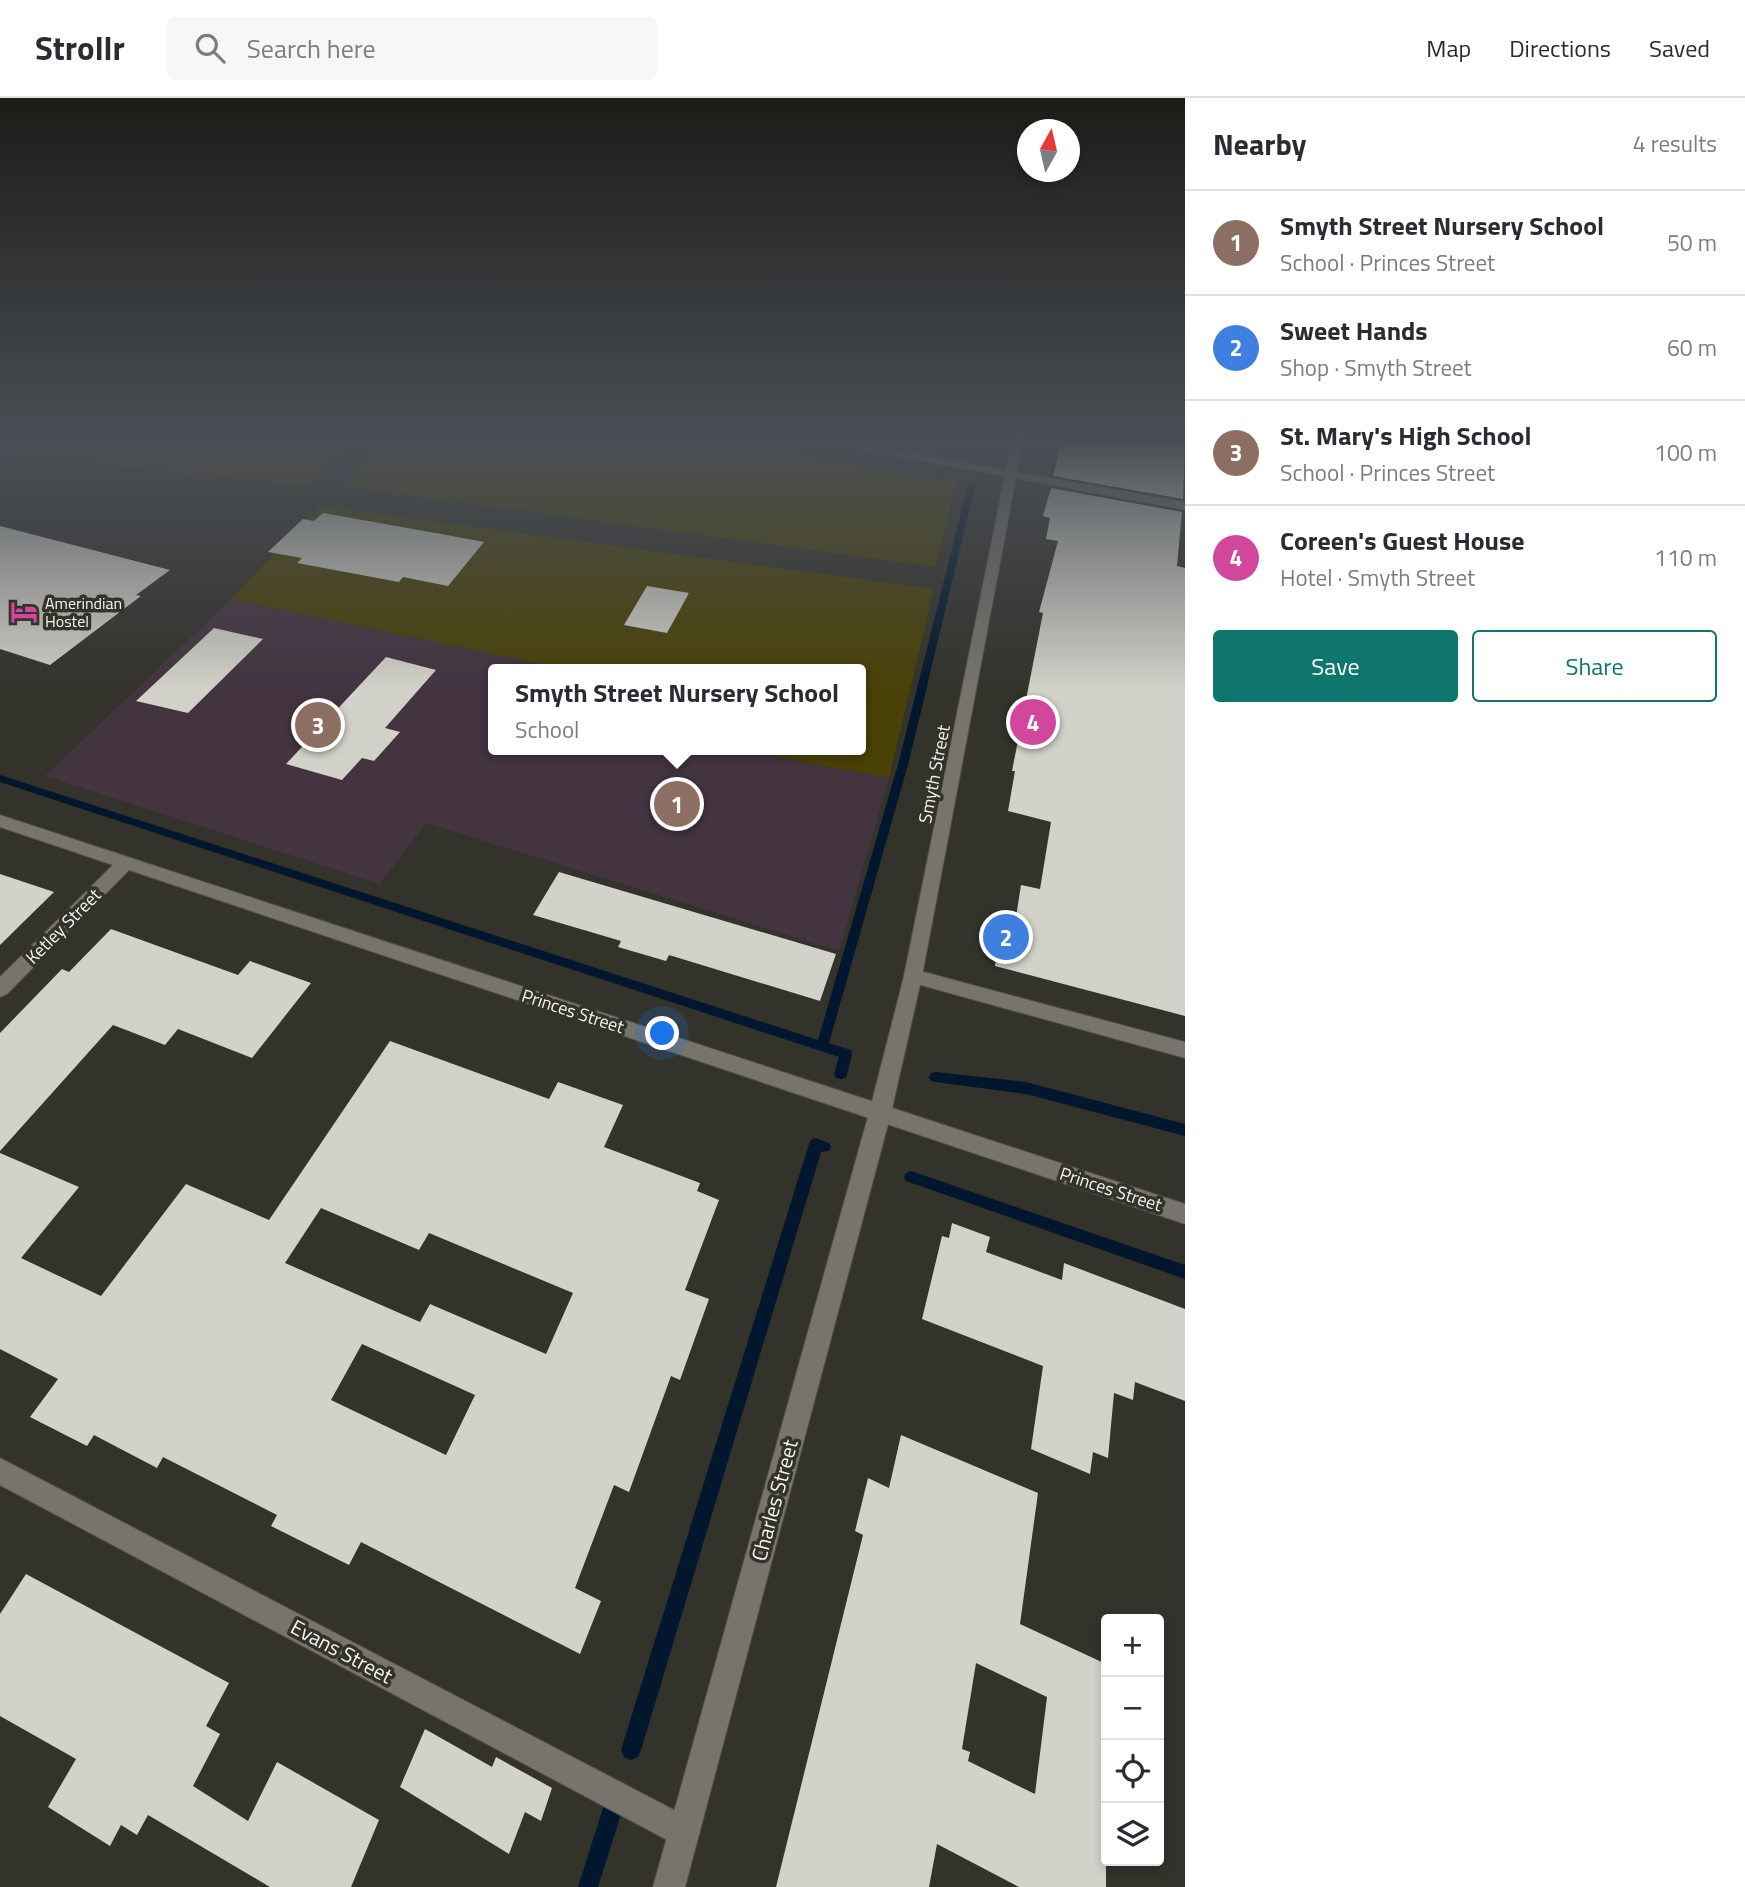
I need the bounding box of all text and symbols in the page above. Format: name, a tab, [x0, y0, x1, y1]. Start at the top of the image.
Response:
search box	[167, 17, 657, 80]
text: Strollr	[35, 23, 125, 73]
icon: search	[191, 29, 229, 67]
text: Search here	[247, 29, 376, 68]
text: Map	[1426, 30, 1471, 66]
text: Directions	[1509, 30, 1611, 66]
text: Saved	[1649, 30, 1710, 66]
north arrow	[1017, 119, 1080, 182]
text: Nearby	[1213, 121, 1306, 167]
text: 4 results	[1633, 126, 1717, 161]
text: Smyth Street Nursery School	[1280, 206, 1604, 245]
text: 1	[1230, 225, 1242, 260]
text: 50 m	[1667, 225, 1717, 260]
text: School · Princes Street	[1280, 245, 1495, 280]
text: Sweet Hands	[1280, 311, 1428, 350]
text: 2	[1230, 330, 1242, 365]
text: 60 m	[1667, 330, 1717, 365]
text: Shop · Smyth Street	[1280, 350, 1472, 385]
text: St. Mary's High School	[1280, 416, 1531, 455]
text: 3	[1230, 435, 1242, 470]
text: 100 m	[1654, 435, 1717, 470]
text: School · Princes Street	[1280, 455, 1495, 490]
text: Coreen's Guest House	[1280, 521, 1524, 560]
text: 4	[1230, 540, 1242, 575]
text: 110 m	[1654, 540, 1717, 575]
text: Hotel · Smyth Street	[1280, 560, 1475, 595]
place label: Amerindian Hostel	[45, 591, 122, 633]
hotel icon: Amerindian Hostel	[9, 597, 39, 627]
button: Save	[1213, 630, 1458, 702]
button: Share	[1472, 630, 1717, 702]
popup	[488, 664, 866, 755]
text: Smyth Street Nursery School	[515, 673, 839, 712]
pin: 4	[1010, 696, 1056, 748]
pin: 3	[295, 699, 341, 751]
text: School	[515, 712, 579, 747]
street label: Smyth Street	[911, 722, 957, 826]
pin: 1	[654, 778, 700, 830]
street label: Ketley Street	[19, 882, 107, 970]
pin: 2	[983, 911, 1029, 963]
street label: Princes Street	[518, 982, 628, 1040]
your location	[645, 1016, 679, 1050]
street label: Princes Street	[1056, 1160, 1166, 1218]
street label: Charles Street	[742, 1435, 806, 1564]
street label: Evans Street	[285, 1611, 399, 1692]
map controls	[1101, 1614, 1164, 1866]
button: +	[1101, 1614, 1164, 1677]
button: −	[1101, 1677, 1164, 1740]
button: locate	[1101, 1740, 1164, 1803]
button: layers	[1101, 1803, 1164, 1866]

